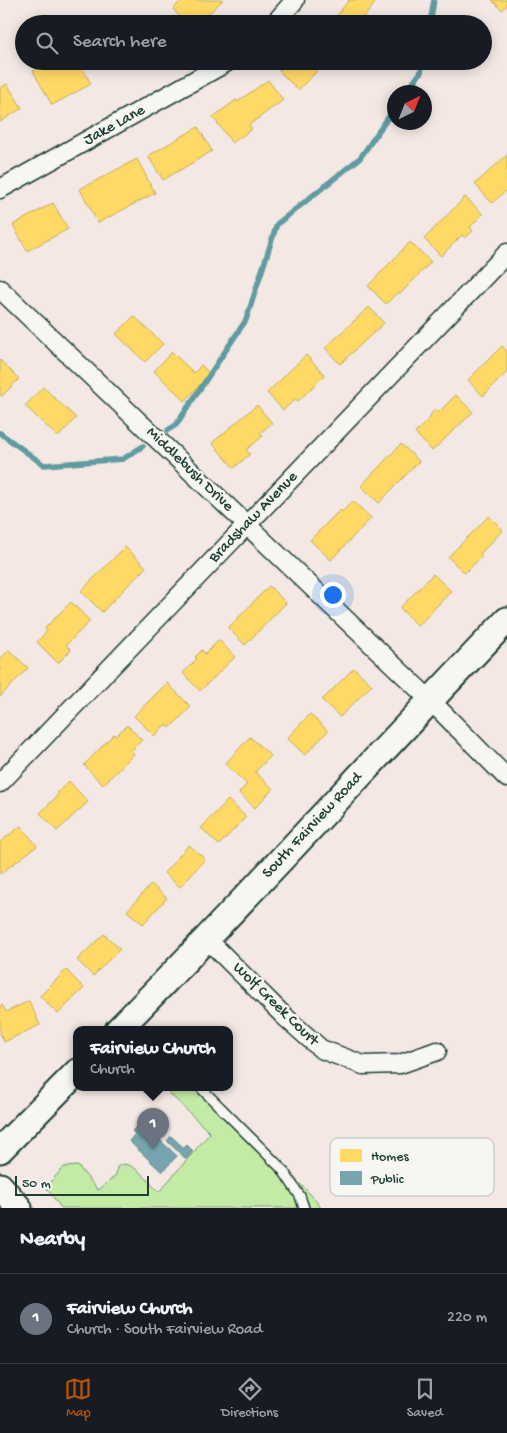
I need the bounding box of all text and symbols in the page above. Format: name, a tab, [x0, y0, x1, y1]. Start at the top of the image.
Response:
search box	[15, 15, 492, 70]
icon: search	[33, 29, 61, 57]
text: Search here	[73, 31, 167, 54]
north arrow	[387, 85, 432, 130]
street label: Jake Lane	[81, 101, 150, 151]
street label: Middlebush Drive	[141, 424, 237, 517]
street label: Bradshaw Avenue	[205, 468, 303, 568]
your location	[320, 582, 346, 608]
street label: South Fairview Road	[259, 768, 368, 883]
street label: Wolf Creek Court	[228, 959, 323, 1052]
popup	[73, 1026, 233, 1091]
text: Fairview Church	[90, 1038, 216, 1061]
text: Church	[90, 1061, 135, 1080]
pin: 1	[137, 1108, 169, 1149]
legend	[330, 1138, 494, 1196]
text: Homes	[371, 1149, 409, 1166]
text: Public	[370, 1172, 405, 1189]
scale bar	[15, 1173, 149, 1196]
text: 50 m	[22, 1176, 51, 1193]
text: Nearby	[20, 1228, 85, 1253]
text: Fairview Church	[67, 1298, 192, 1321]
text: 1	[33, 1309, 39, 1328]
text: 220 m	[447, 1309, 487, 1328]
text: Church · South Fairview Road	[67, 1321, 262, 1340]
tab: Map	[64, 1375, 92, 1422]
tab: Directions	[221, 1375, 278, 1422]
tab: Saved	[407, 1375, 443, 1422]

